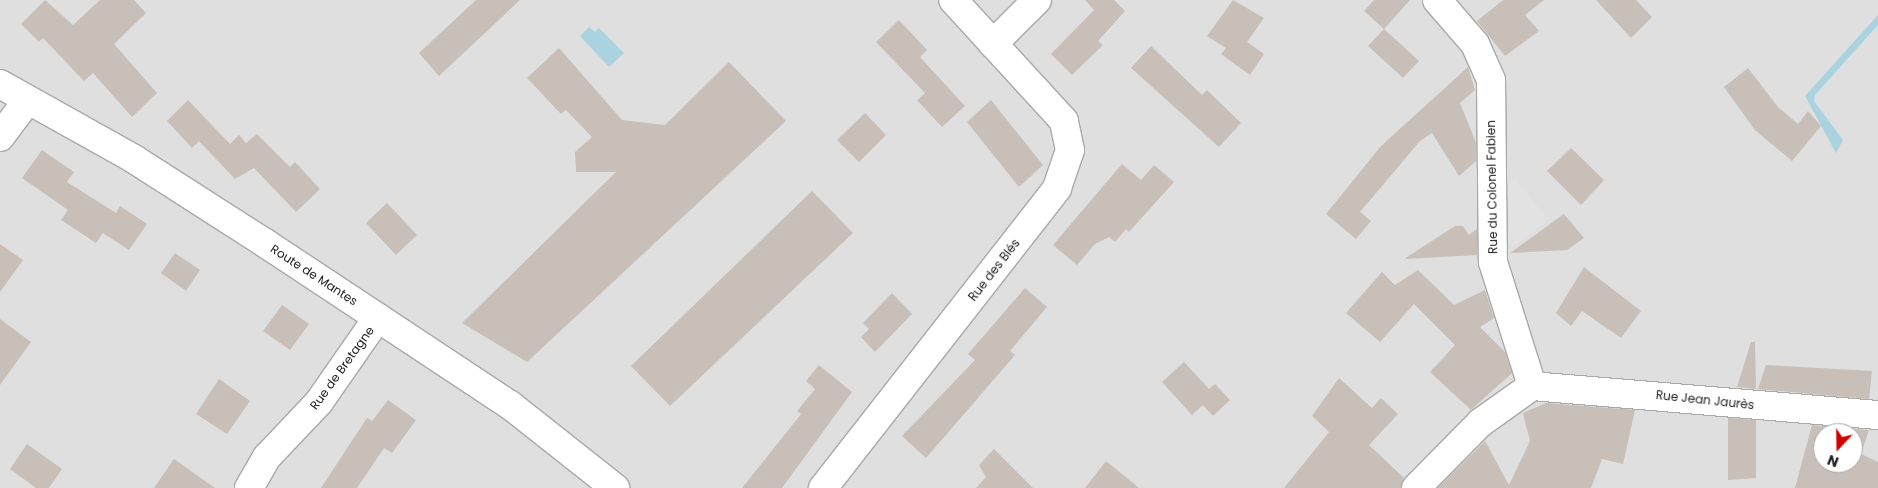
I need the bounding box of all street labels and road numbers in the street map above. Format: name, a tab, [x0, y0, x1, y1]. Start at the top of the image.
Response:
street label: Rue du Colonel Fabien	[1484, 120, 1500, 254]
street label: Rue des Blés	[965, 236, 1023, 304]
street label: Route de Mantes	[268, 242, 360, 308]
street label: Rue de Bretagne	[307, 324, 377, 412]
street label: Rue Jean Jaurès	[1655, 388, 1755, 412]

